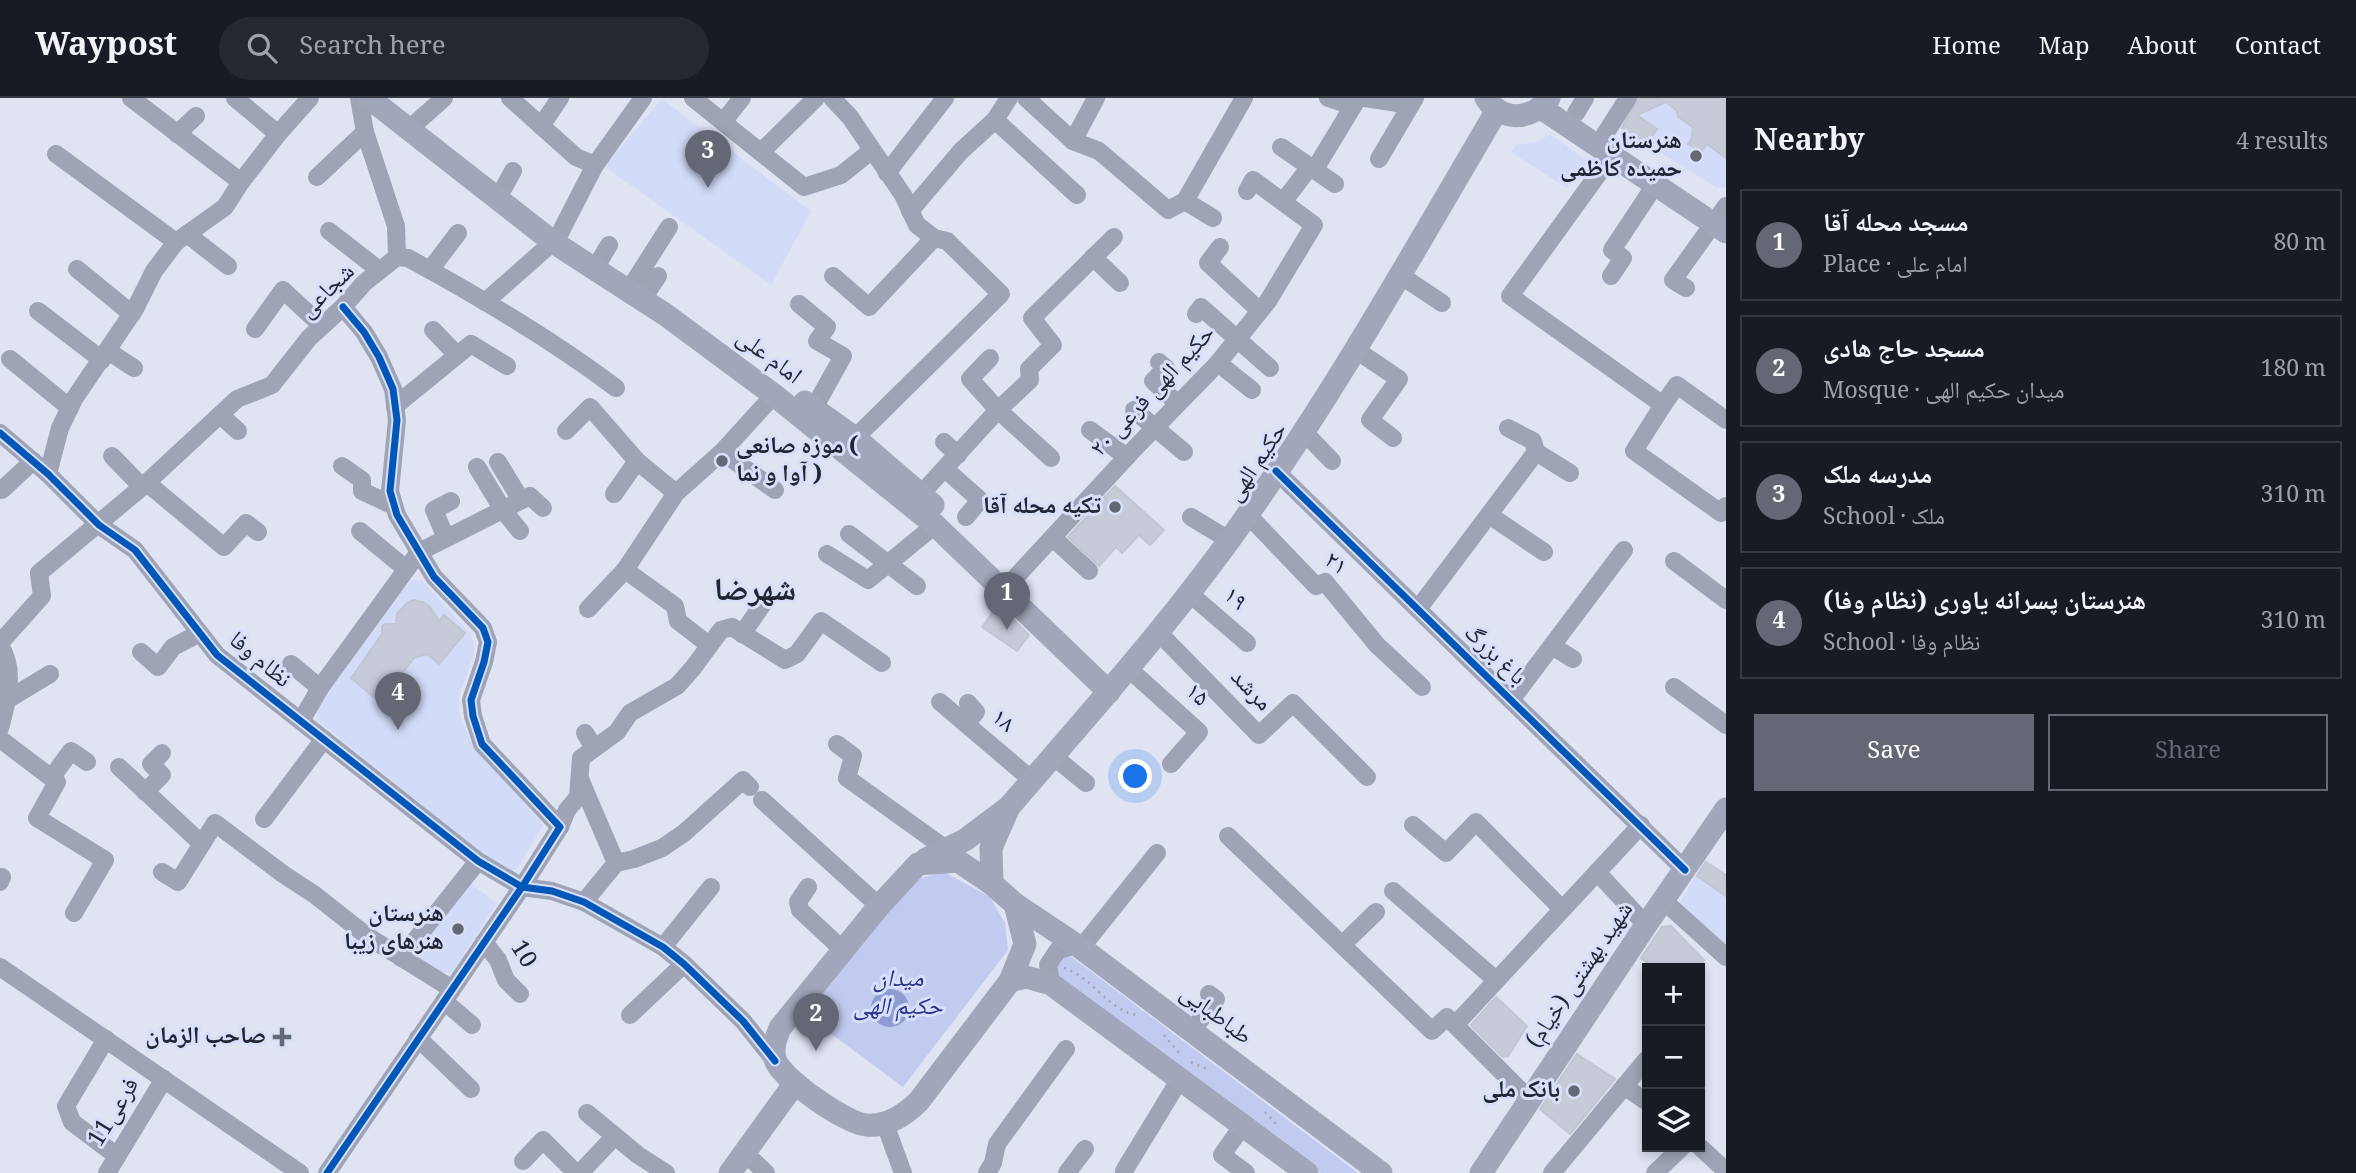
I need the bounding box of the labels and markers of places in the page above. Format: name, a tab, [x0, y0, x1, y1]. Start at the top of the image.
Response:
place label: هنرستان حمیده کاظمی	[1560, 122, 1682, 191]
pin: 3	[685, 130, 731, 188]
marker: هنرستان حمیده کاظمی	[1688, 148, 1704, 164]
place label: موزه صانعی ( آوا و نما )	[736, 427, 858, 496]
marker: موزه صانعی ( آوا و نما )	[714, 453, 730, 469]
place label: تکیه محله آقا	[983, 487, 1102, 528]
marker: تکیه محله آقا	[1107, 499, 1123, 515]
pin: 1	[984, 572, 1030, 630]
pin: 4	[375, 672, 421, 730]
place label: هنرستان هنرهای زیبا	[344, 895, 444, 964]
marker: هنرستان هنرهای زیبا	[450, 921, 466, 937]
pin: 2	[793, 993, 839, 1051]
place label: صاحب الزمان	[145, 1017, 266, 1058]
marker: صاحب الزمان	[272, 1027, 292, 1047]
place label: بانک ملی	[1482, 1071, 1560, 1112]
marker: بانک ملی	[1566, 1083, 1582, 1099]

